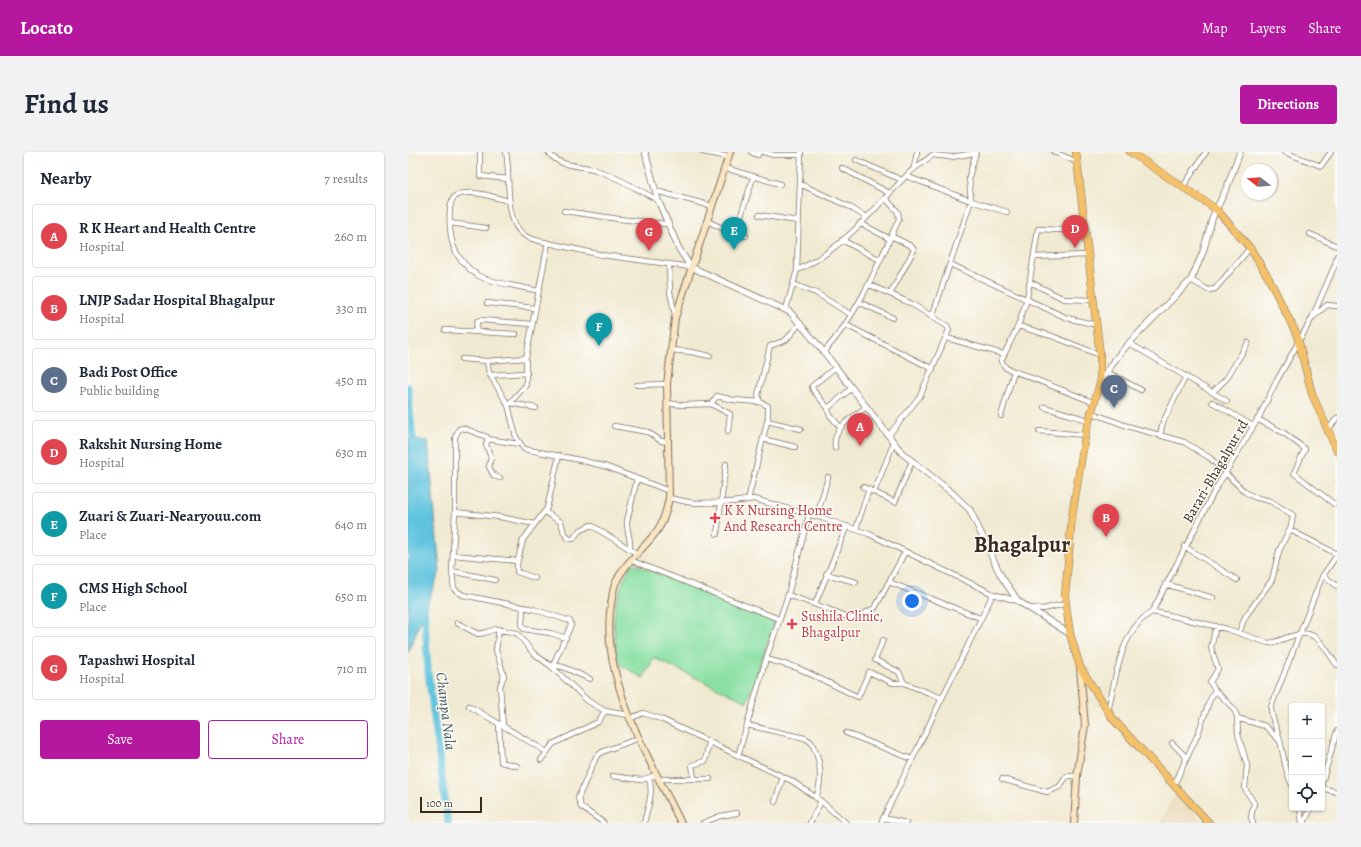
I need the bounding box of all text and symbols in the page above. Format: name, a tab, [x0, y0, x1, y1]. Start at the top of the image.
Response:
text: Locato	[20, 15, 73, 41]
text: Map	[1202, 19, 1228, 38]
text: Layers	[1250, 19, 1286, 38]
text: Share	[1308, 19, 1341, 38]
text: Find us	[24, 85, 109, 123]
button: Directions	[1240, 85, 1337, 124]
north arrow	[1241, 164, 1277, 200]
text: Nearby	[40, 167, 91, 190]
text: 7 results	[324, 170, 368, 187]
pin: D	[1062, 215, 1088, 248]
pin: E	[721, 217, 747, 250]
text: R K Heart and Health Centre	[79, 218, 256, 238]
pin: G	[636, 218, 662, 251]
text: A	[50, 228, 58, 245]
text: 260 m	[334, 228, 367, 245]
text: Hospital	[79, 238, 124, 255]
text: LNJP Sadar Hospital Bhagalpur	[79, 290, 275, 310]
text: B	[50, 300, 58, 317]
text: 330 m	[336, 300, 367, 317]
text: Hospital	[79, 310, 124, 327]
pin: F	[586, 313, 612, 346]
text: Badi Post Office	[79, 362, 178, 382]
text: C	[50, 372, 58, 389]
text: 450 m	[335, 372, 367, 389]
pin: C	[1101, 375, 1127, 408]
text: Public building	[79, 382, 159, 399]
pin: A	[847, 413, 873, 446]
street label: Barari-Bhagalpur rd	[1178, 416, 1253, 526]
text: Rakshit Nursing Home	[79, 434, 222, 454]
text: D	[49, 444, 59, 461]
text: 630 m	[335, 444, 367, 461]
text: Hospital	[79, 454, 124, 471]
place label: K K Nursing Home And Research Centre	[723, 501, 843, 536]
pin: B	[1093, 504, 1119, 537]
text: Zuari & Zuari-Nearyouu.com	[79, 506, 261, 526]
marker: K K Nursing Home And Research Centre	[709, 512, 721, 524]
text: E	[50, 516, 58, 533]
text: 640 m	[335, 516, 367, 533]
text: Place	[79, 526, 107, 543]
district label: Bhagalpur	[974, 530, 1070, 560]
text: CMS High School	[79, 578, 187, 598]
text: F	[51, 588, 57, 605]
text: 650 m	[335, 588, 367, 605]
your location	[902, 591, 922, 611]
text: Place	[79, 598, 107, 615]
place label: Sushila Clinic, Bhagalpur	[801, 607, 883, 642]
marker: Sushila Clinic, Bhagalpur	[786, 618, 798, 630]
text: Tapashwi Hospital	[79, 650, 195, 670]
text: G	[50, 660, 58, 677]
text: 710 m	[337, 660, 367, 677]
text: Hospital	[79, 670, 124, 687]
water label: Champa Nala	[431, 671, 461, 751]
map controls	[1289, 703, 1325, 811]
button: +	[1289, 703, 1325, 739]
button: Save	[40, 720, 200, 759]
button: Share	[208, 720, 368, 759]
button: −	[1289, 739, 1325, 775]
button: locate	[1289, 775, 1325, 811]
scale bar	[420, 795, 482, 814]
text: 100 m	[426, 796, 453, 811]

